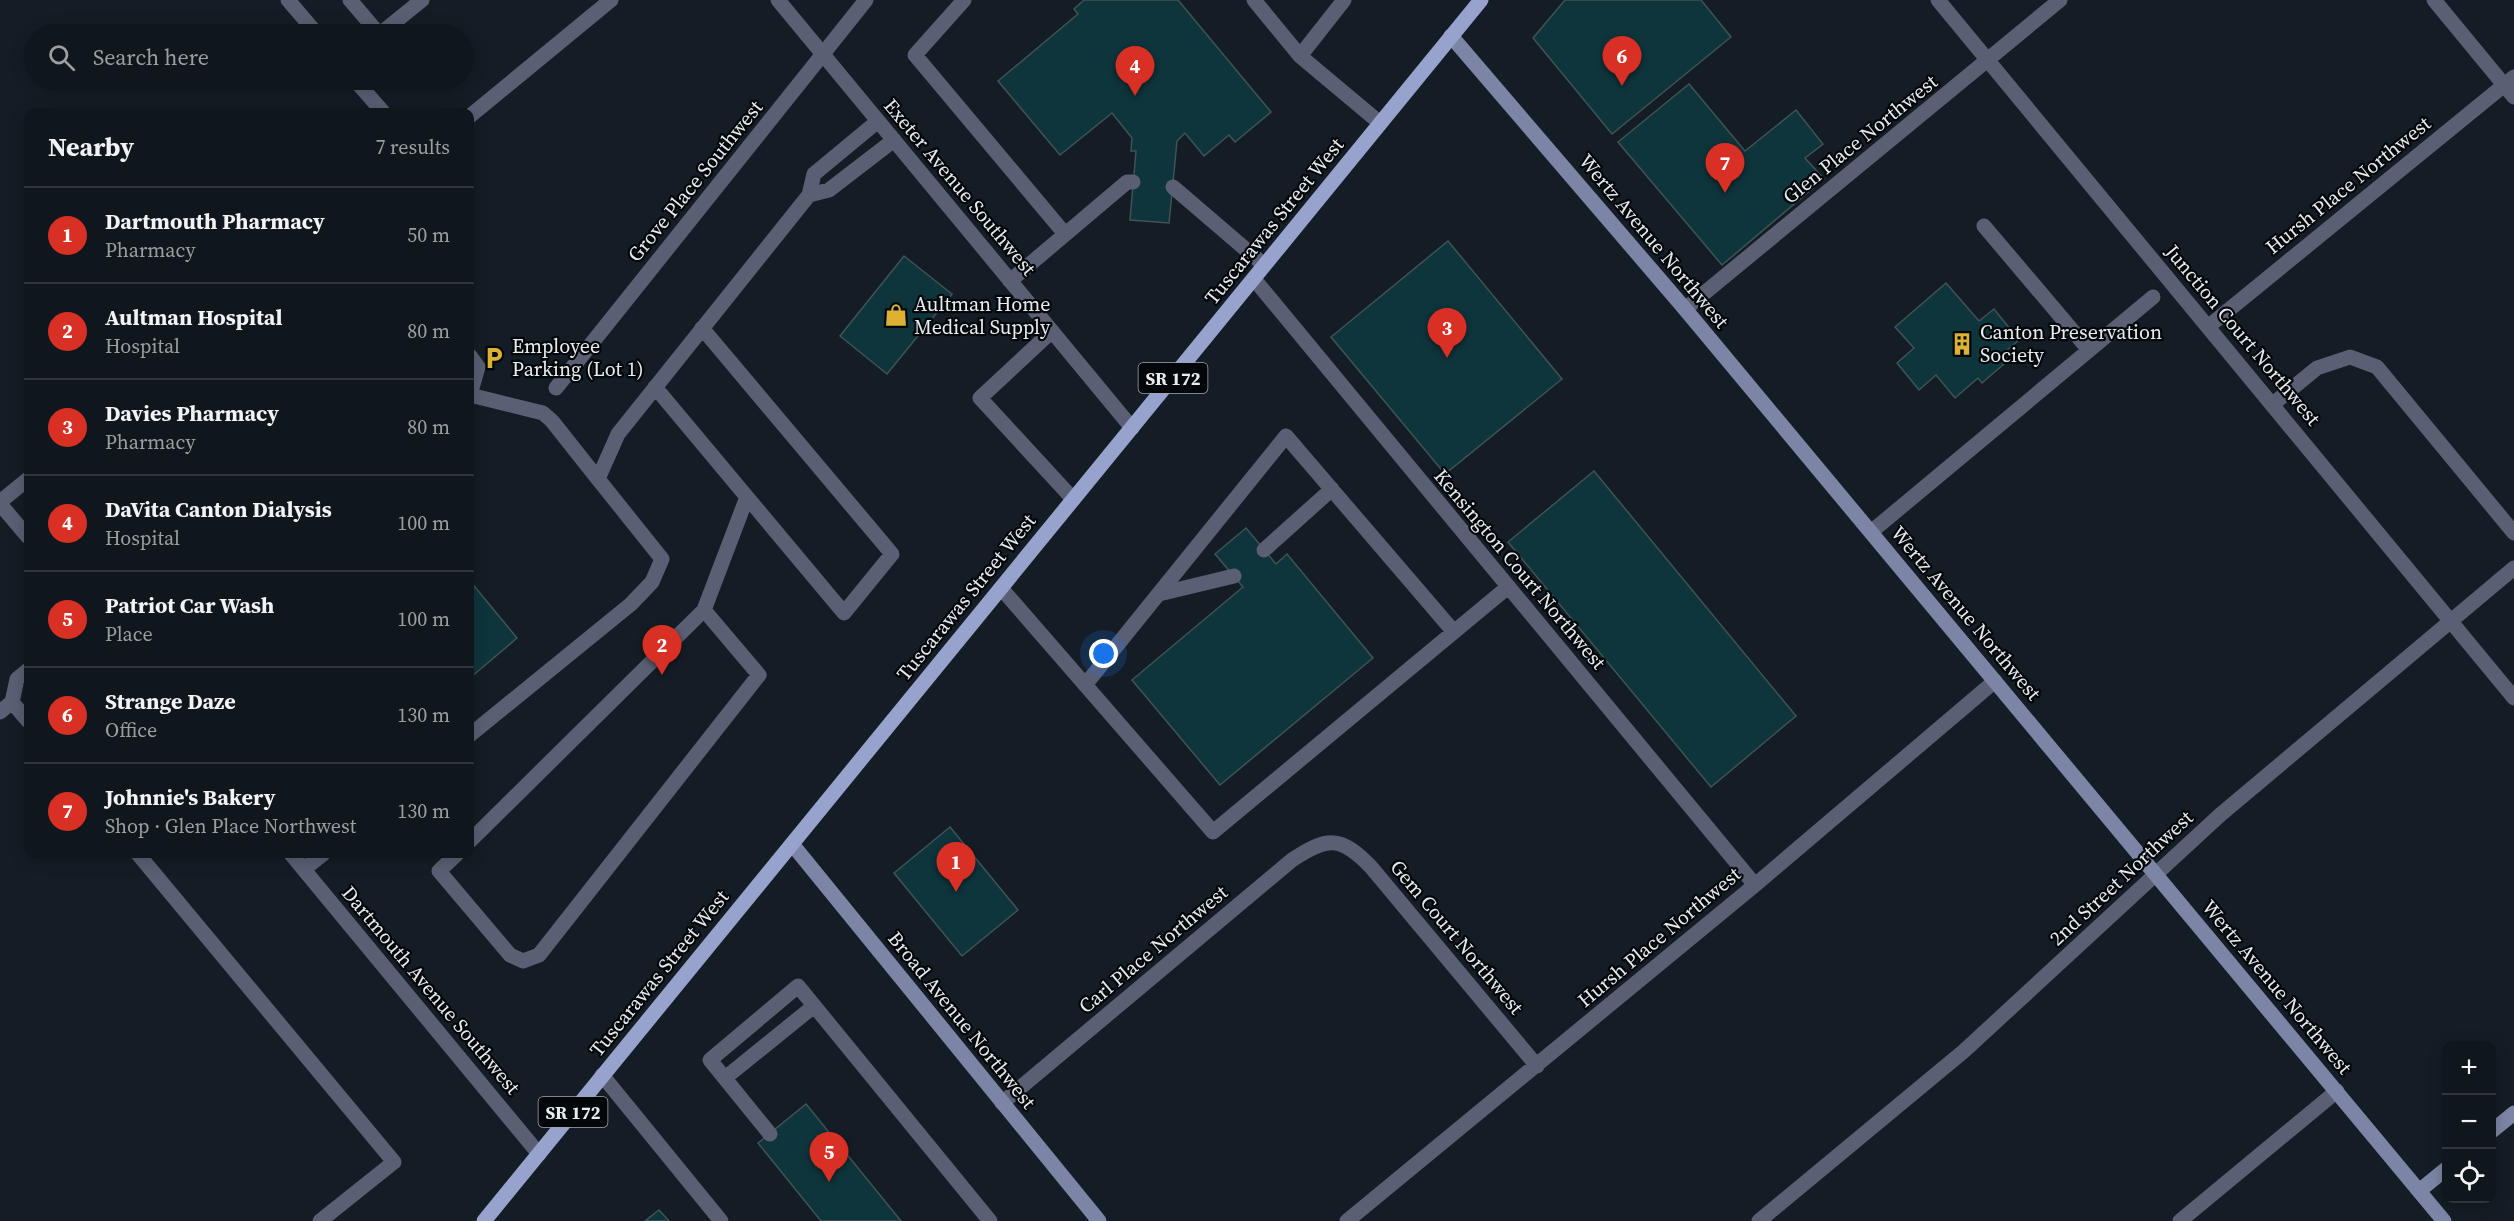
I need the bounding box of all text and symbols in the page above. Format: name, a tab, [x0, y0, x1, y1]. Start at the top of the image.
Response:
search box	[24, 24, 474, 90]
pin: 6	[1602, 36, 1642, 86]
icon: search	[45, 41, 78, 74]
text: Search here	[93, 42, 209, 72]
pin: 4	[1116, 46, 1154, 96]
street label: Glen Place Northwest	[1777, 68, 1944, 210]
street label: Exeter Avenue Southwest	[877, 92, 1043, 282]
street label: Grove Place Southwest	[621, 94, 769, 268]
street label: Hursh Place Northwest	[2259, 109, 2437, 260]
text: Nearby	[48, 129, 134, 165]
street label: Tuscarawas Street West	[1198, 131, 1350, 310]
text: 7 results	[375, 133, 450, 161]
pin: 7	[1706, 144, 1744, 193]
street label: Wertz Avenue Northwest	[1573, 148, 1736, 335]
text: Dartmouth Pharmacy	[105, 206, 325, 236]
text: 1	[62, 221, 73, 249]
text: 50 m	[407, 221, 450, 249]
text: Pharmacy	[105, 236, 196, 264]
street label: Junction Court Northwest	[2158, 238, 2327, 432]
place label: Aultman Home Medical Supply	[914, 290, 1051, 341]
text: Aultman Hospital	[105, 302, 283, 332]
shop icon: Aultman Home Medical Supply	[883, 302, 909, 328]
pin: 3	[1428, 308, 1466, 358]
text: 2	[62, 317, 73, 345]
text: 80 m	[407, 317, 450, 345]
place label: Canton Preservation Society	[1980, 318, 2162, 369]
building icon: Canton Preservation Society	[1949, 331, 1975, 357]
text: Hospital	[105, 332, 180, 360]
place label: Employee Parking (Lot 1)	[512, 332, 644, 383]
parking icon: Employee Parking (Lot 1)	[481, 345, 507, 371]
road number: SR 172	[1138, 363, 1208, 393]
text: Davies Pharmacy	[105, 398, 279, 428]
text: 3	[62, 413, 73, 441]
text: 80 m	[407, 413, 450, 441]
text: Pharmacy	[105, 428, 196, 456]
street label: Kensington Court Northwest	[1428, 463, 1613, 676]
text: DaVita Canton Dialysis	[105, 494, 332, 524]
street label: Tuscarawas Street West	[890, 507, 1042, 686]
text: 4	[62, 509, 73, 537]
text: 100 m	[397, 509, 450, 537]
street label: Wertz Avenue Northwest	[1885, 520, 2048, 707]
text: Hospital	[105, 524, 180, 552]
text: Patriot Car Wash	[105, 590, 274, 620]
text: 5	[62, 605, 73, 633]
text: 100 m	[397, 605, 450, 633]
text: Place	[105, 620, 153, 648]
pin: 2	[642, 626, 682, 675]
your location	[1089, 639, 1118, 668]
text: Strange Daze	[105, 686, 236, 716]
text: 6	[62, 701, 73, 729]
text: 130 m	[397, 701, 450, 729]
text: Office	[105, 716, 157, 744]
text: Johnnie's Bakery	[105, 782, 275, 812]
text: 7	[62, 797, 73, 825]
text: 130 m	[397, 797, 450, 825]
street label: 2nd Street Northwest	[2043, 804, 2199, 952]
text: Shop · Glen Place Northwest	[105, 812, 356, 840]
pin: 1	[936, 842, 976, 892]
street label: Gem Court Northwest	[1384, 854, 1530, 1021]
street label: Hursh Place Northwest	[1571, 860, 1747, 1014]
street label: Carl Place Northwest	[1073, 878, 1234, 1020]
street label: Dartmouth Avenue Southwest	[335, 880, 527, 1101]
street label: Tuscarawas Street West	[583, 883, 735, 1062]
street label: Wertz Avenue Northwest	[2196, 894, 2359, 1081]
street label: Broad Avenue Northwest	[882, 925, 1043, 1115]
map controls	[2442, 1041, 2496, 1203]
button: +	[2442, 1041, 2496, 1095]
button: −	[2442, 1095, 2496, 1149]
road number: SR 172	[538, 1097, 608, 1127]
pin: 5	[810, 1132, 848, 1182]
button: locate	[2442, 1149, 2496, 1203]

